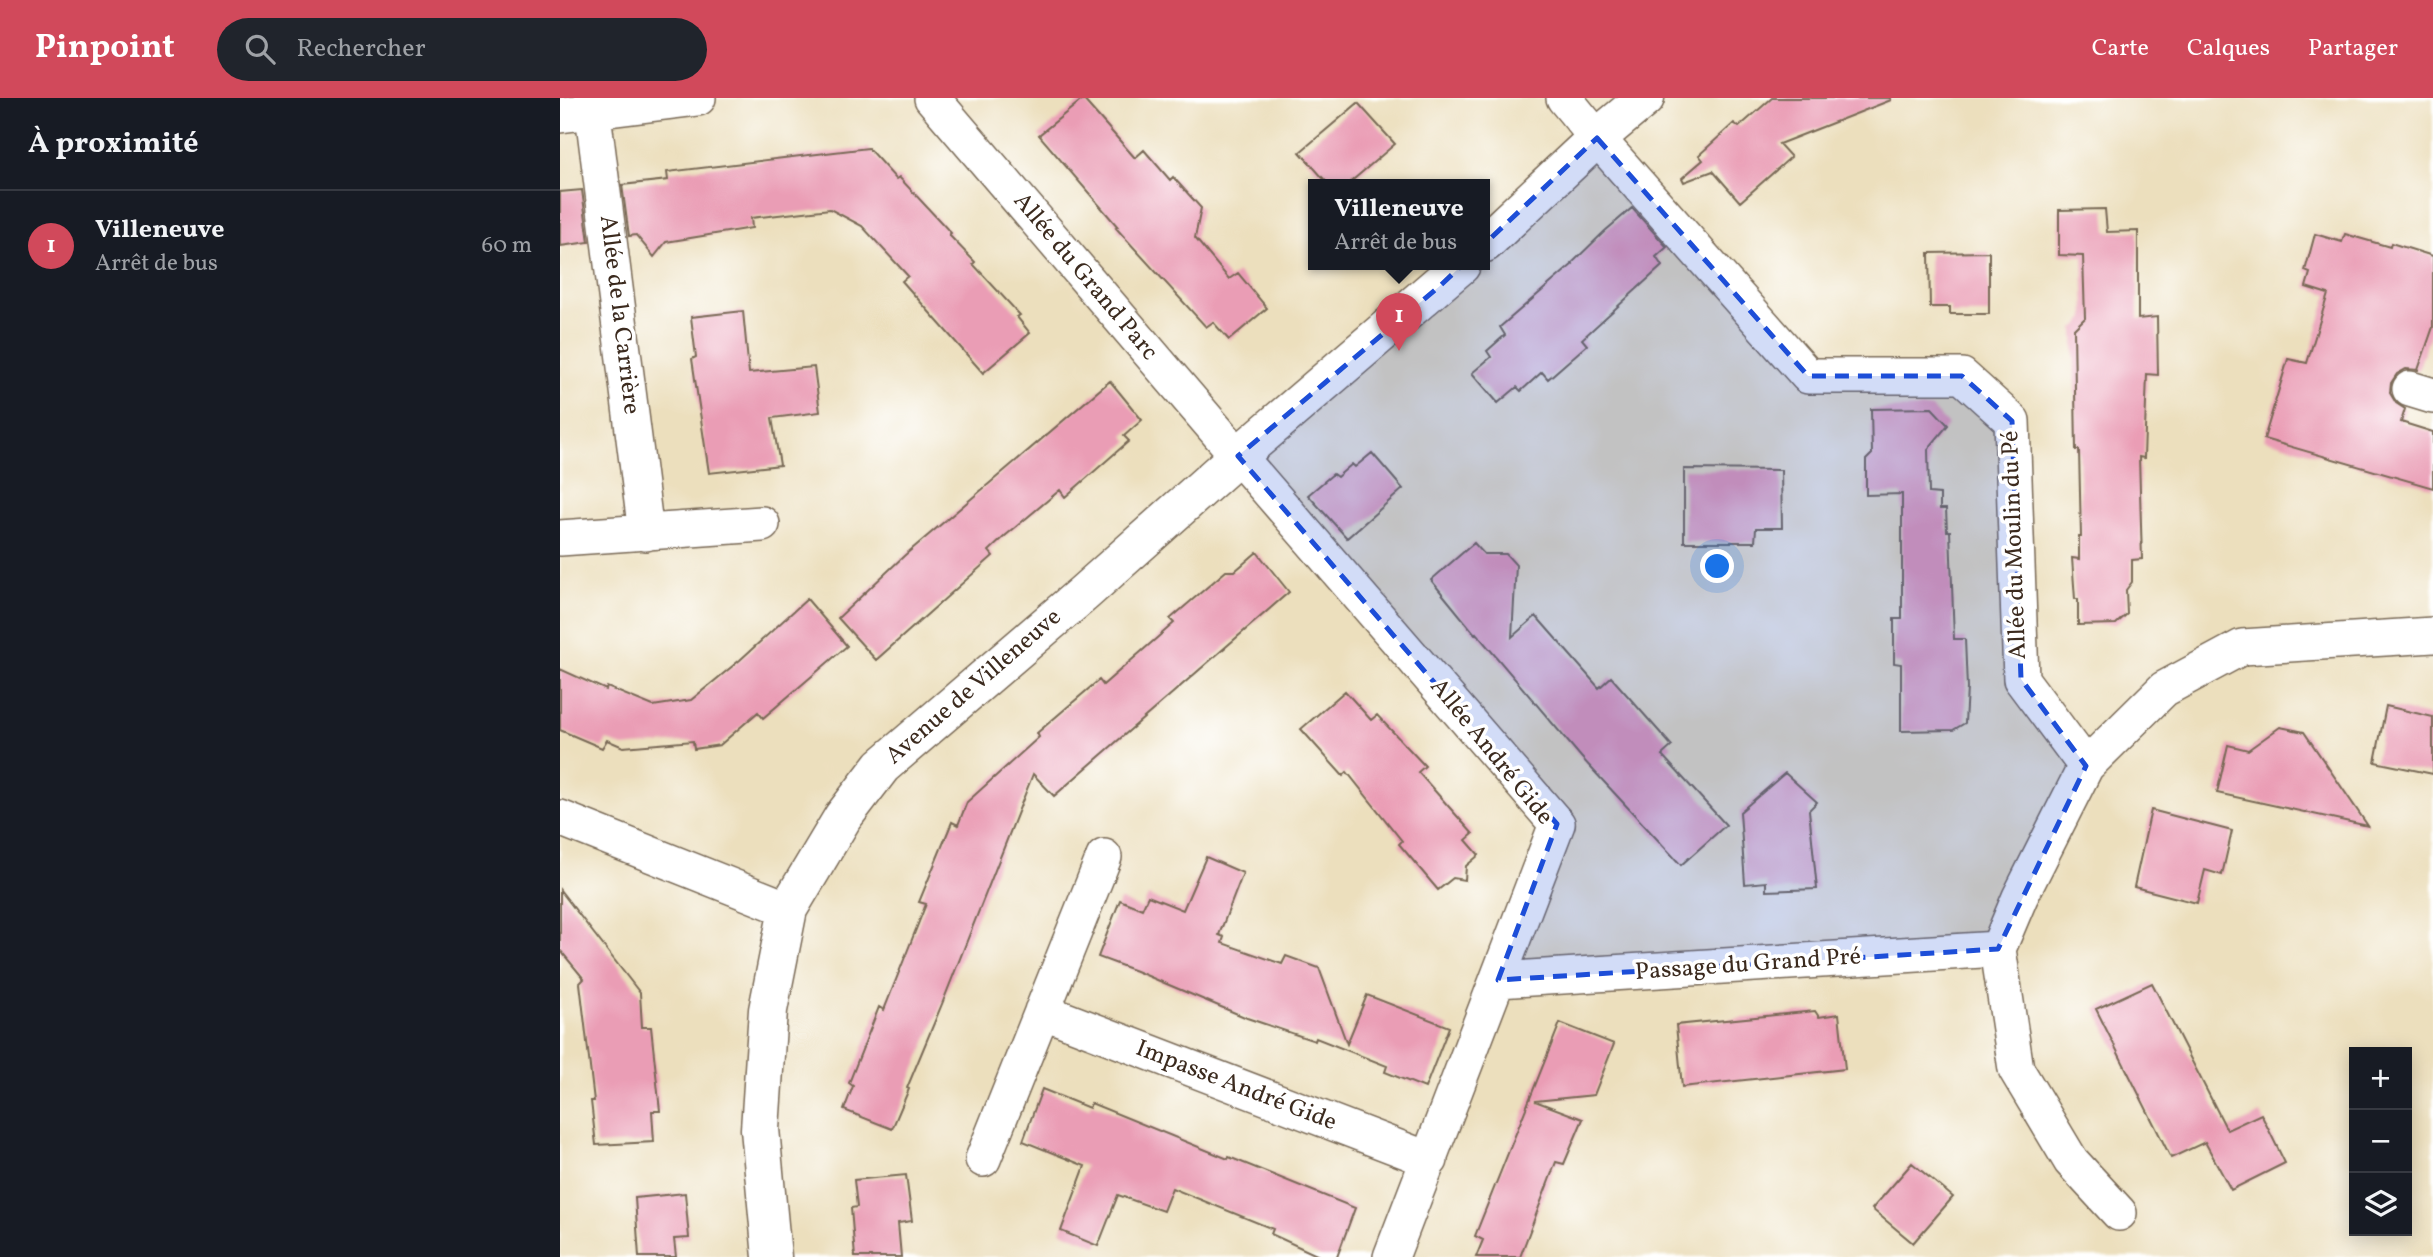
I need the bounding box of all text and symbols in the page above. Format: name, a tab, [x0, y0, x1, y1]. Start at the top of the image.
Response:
search box	[217, 18, 707, 81]
text: Pinpoint	[35, 26, 175, 72]
icon: search	[241, 30, 279, 68]
text: Rechercher	[297, 31, 426, 67]
text: Carte	[2092, 32, 2149, 66]
text: Calques	[2187, 32, 2270, 66]
text: Partager	[2308, 32, 2398, 66]
text: À proximité	[28, 123, 199, 165]
popup	[1308, 179, 1490, 270]
street label: Allée du Grand Parc	[1005, 186, 1165, 368]
text: Villeneuve	[1334, 191, 1464, 227]
text: Villeneuve	[95, 212, 225, 248]
street label: Allée de la Carrière	[590, 214, 648, 416]
text: Arrêt de bus	[1334, 227, 1457, 259]
text: 1	[46, 230, 56, 262]
text: 60 m	[482, 230, 532, 262]
text: Arrêt de bus	[95, 248, 218, 280]
pin: 1	[1376, 293, 1422, 351]
street label: Allée du Moulin du Pé	[1994, 430, 2036, 660]
your location	[1700, 549, 1734, 583]
street label: Avenue de Villeneuve	[879, 601, 1069, 773]
street label: Allée André Gide	[1421, 672, 1561, 832]
street label: Passage du Grand Pré	[1634, 940, 1862, 990]
street label: Impasse André Gide	[1131, 1032, 1341, 1140]
map controls	[2349, 1047, 2412, 1236]
button: +	[2349, 1047, 2412, 1110]
button: −	[2349, 1110, 2412, 1173]
button: layers	[2349, 1173, 2412, 1236]

